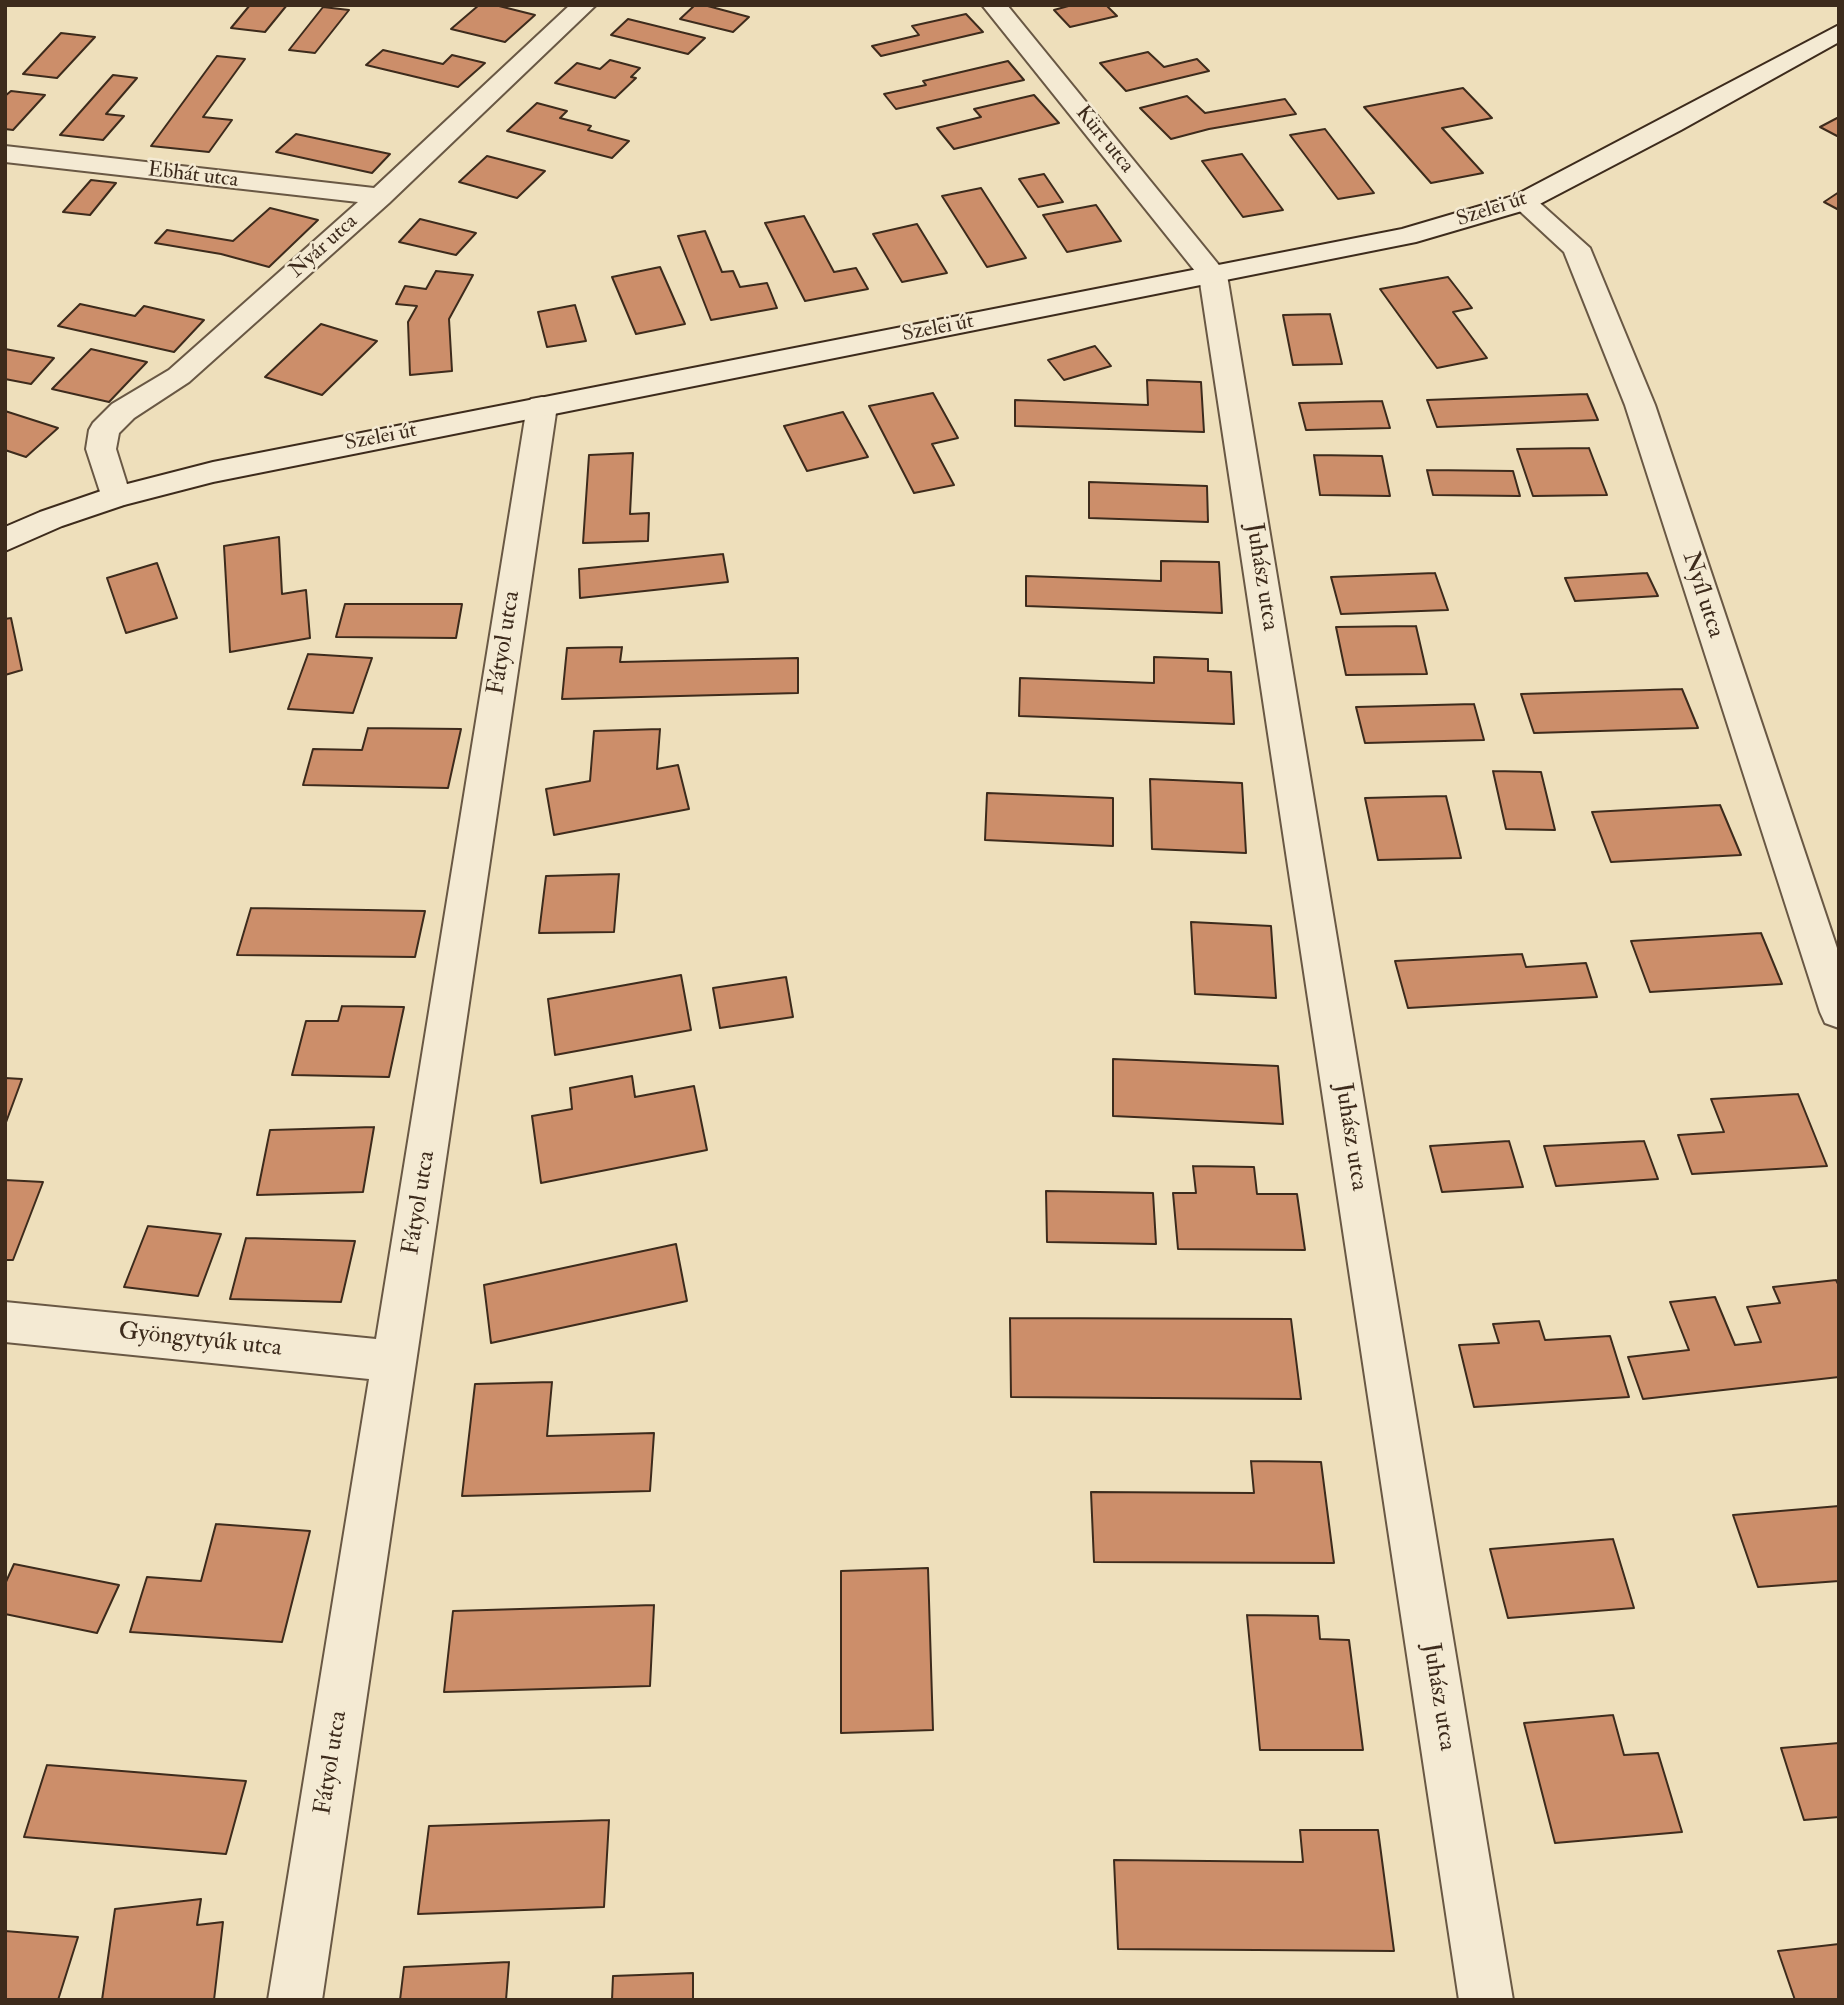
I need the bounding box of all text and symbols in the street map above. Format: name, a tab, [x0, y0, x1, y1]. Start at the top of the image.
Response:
street label: Kürt utca	[1069, 101, 1139, 179]
street label: Ebhát utca	[146, 158, 240, 194]
street label: Szelei út	[1454, 187, 1530, 233]
street label: Nyár utca	[285, 210, 363, 284]
street label: Szelei út	[900, 310, 976, 348]
street label: Szelei út	[343, 419, 419, 457]
street label: Juhász utca	[1238, 521, 1284, 633]
street label: Nyíl utca	[1675, 548, 1729, 642]
street label: Fátyol utca	[483, 589, 527, 697]
street label: Juhász utca	[1327, 1081, 1373, 1193]
street label: Fátyol utca	[398, 1149, 442, 1257]
street label: Gyöngytyúk utca	[117, 1318, 283, 1364]
street label: Juhász utca	[1415, 1641, 1461, 1753]
street label: Fátyol utca	[310, 1709, 354, 1817]

